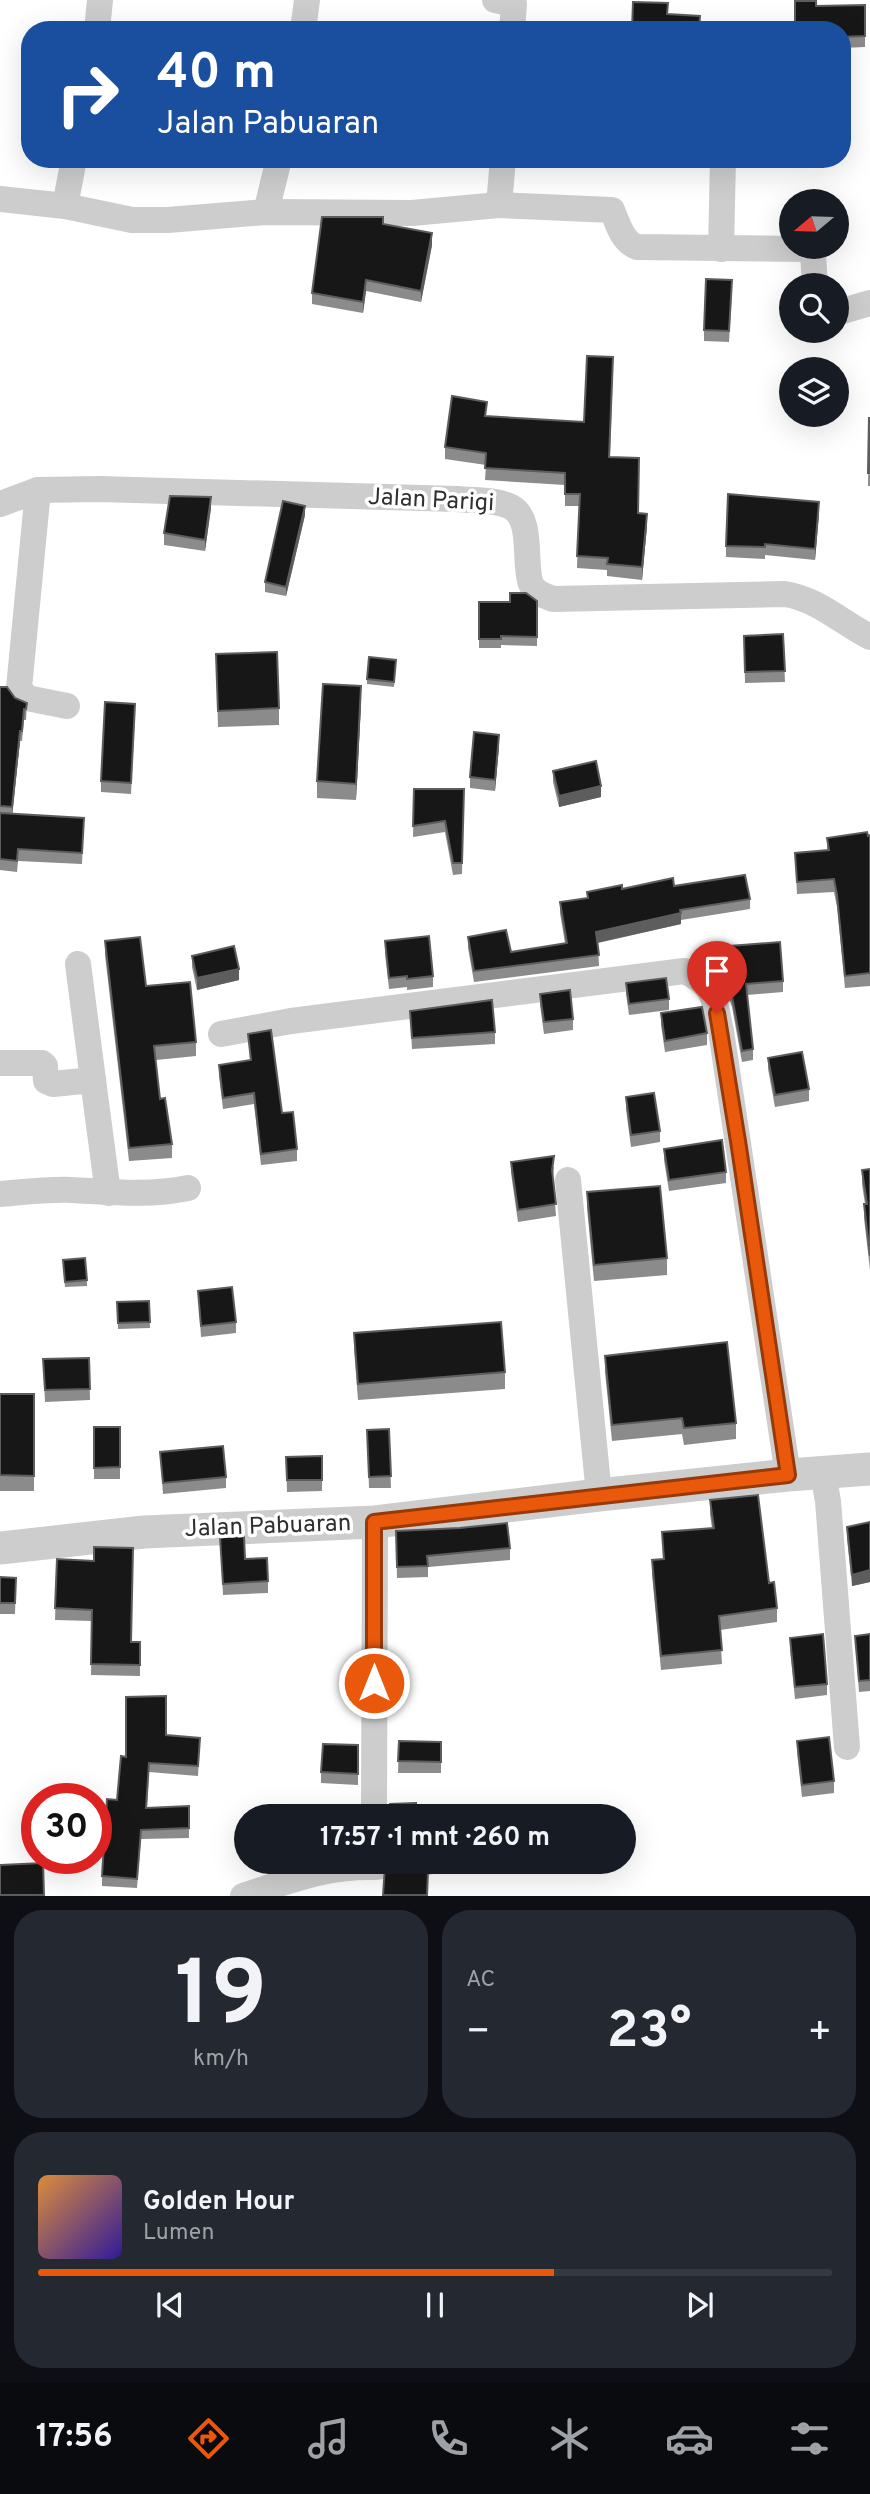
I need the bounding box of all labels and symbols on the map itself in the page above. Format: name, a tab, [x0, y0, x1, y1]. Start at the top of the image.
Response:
north arrow	[779, 189, 849, 259]
street label: Jalan Parigi	[367, 483, 495, 519]
pin	[687, 941, 747, 1013]
street label: Jalan Pabuaran	[184, 1509, 352, 1545]
position arrow	[337, 1646, 411, 1720]
speed limit sign: 30	[21, 1783, 112, 1874]

